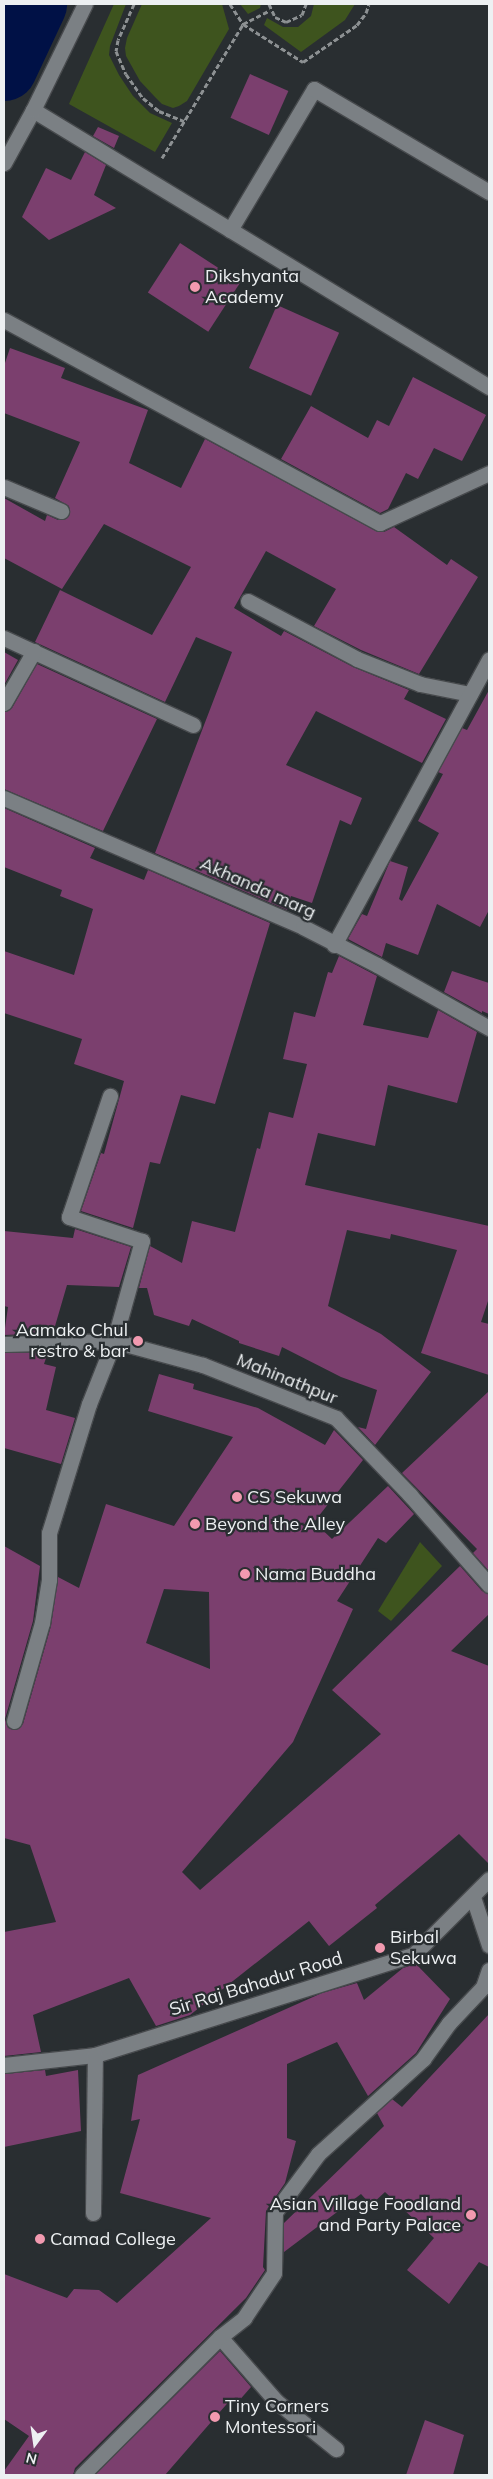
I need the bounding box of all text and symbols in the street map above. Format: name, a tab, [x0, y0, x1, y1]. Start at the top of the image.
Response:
place label: Dikshyanta Academy	[205, 266, 299, 308]
marker: Dikshyanta Academy	[189, 281, 201, 293]
street label: Akhanda marg	[197, 853, 319, 923]
place label: Aamako Chul restro & bar	[16, 1320, 128, 1362]
marker: Aamako Chul restro & bar	[132, 1335, 144, 1347]
street label: Mahinathpur	[233, 1349, 341, 1409]
place label: CS Sekuwa	[247, 1486, 342, 1508]
marker: CS Sekuwa	[231, 1491, 243, 1503]
place label: Beyond the Alley	[205, 1513, 345, 1535]
marker: Beyond the Alley	[189, 1518, 201, 1530]
place label: Nama Buddha	[255, 1563, 376, 1585]
marker: Nama Buddha	[239, 1568, 251, 1580]
place label: Birbal Sekuwa	[390, 1927, 457, 1970]
marker: Birbal Sekuwa	[374, 1942, 386, 1954]
street label: Sir Raj Bahadur Road	[167, 1947, 345, 2021]
place label: Asian Village Foodland and Party Palace	[270, 2194, 461, 2236]
marker: Asian Village Foodland and Party Palace	[465, 2209, 477, 2221]
place label: Camad College	[50, 2228, 176, 2250]
marker: Camad College	[34, 2233, 46, 2245]
place label: Tiny Corners Montessori	[225, 2396, 329, 2438]
marker: Tiny Corners Montessori	[209, 2411, 221, 2423]
north arrow	[10, 2419, 60, 2469]
text: N	[24, 2449, 39, 2469]

